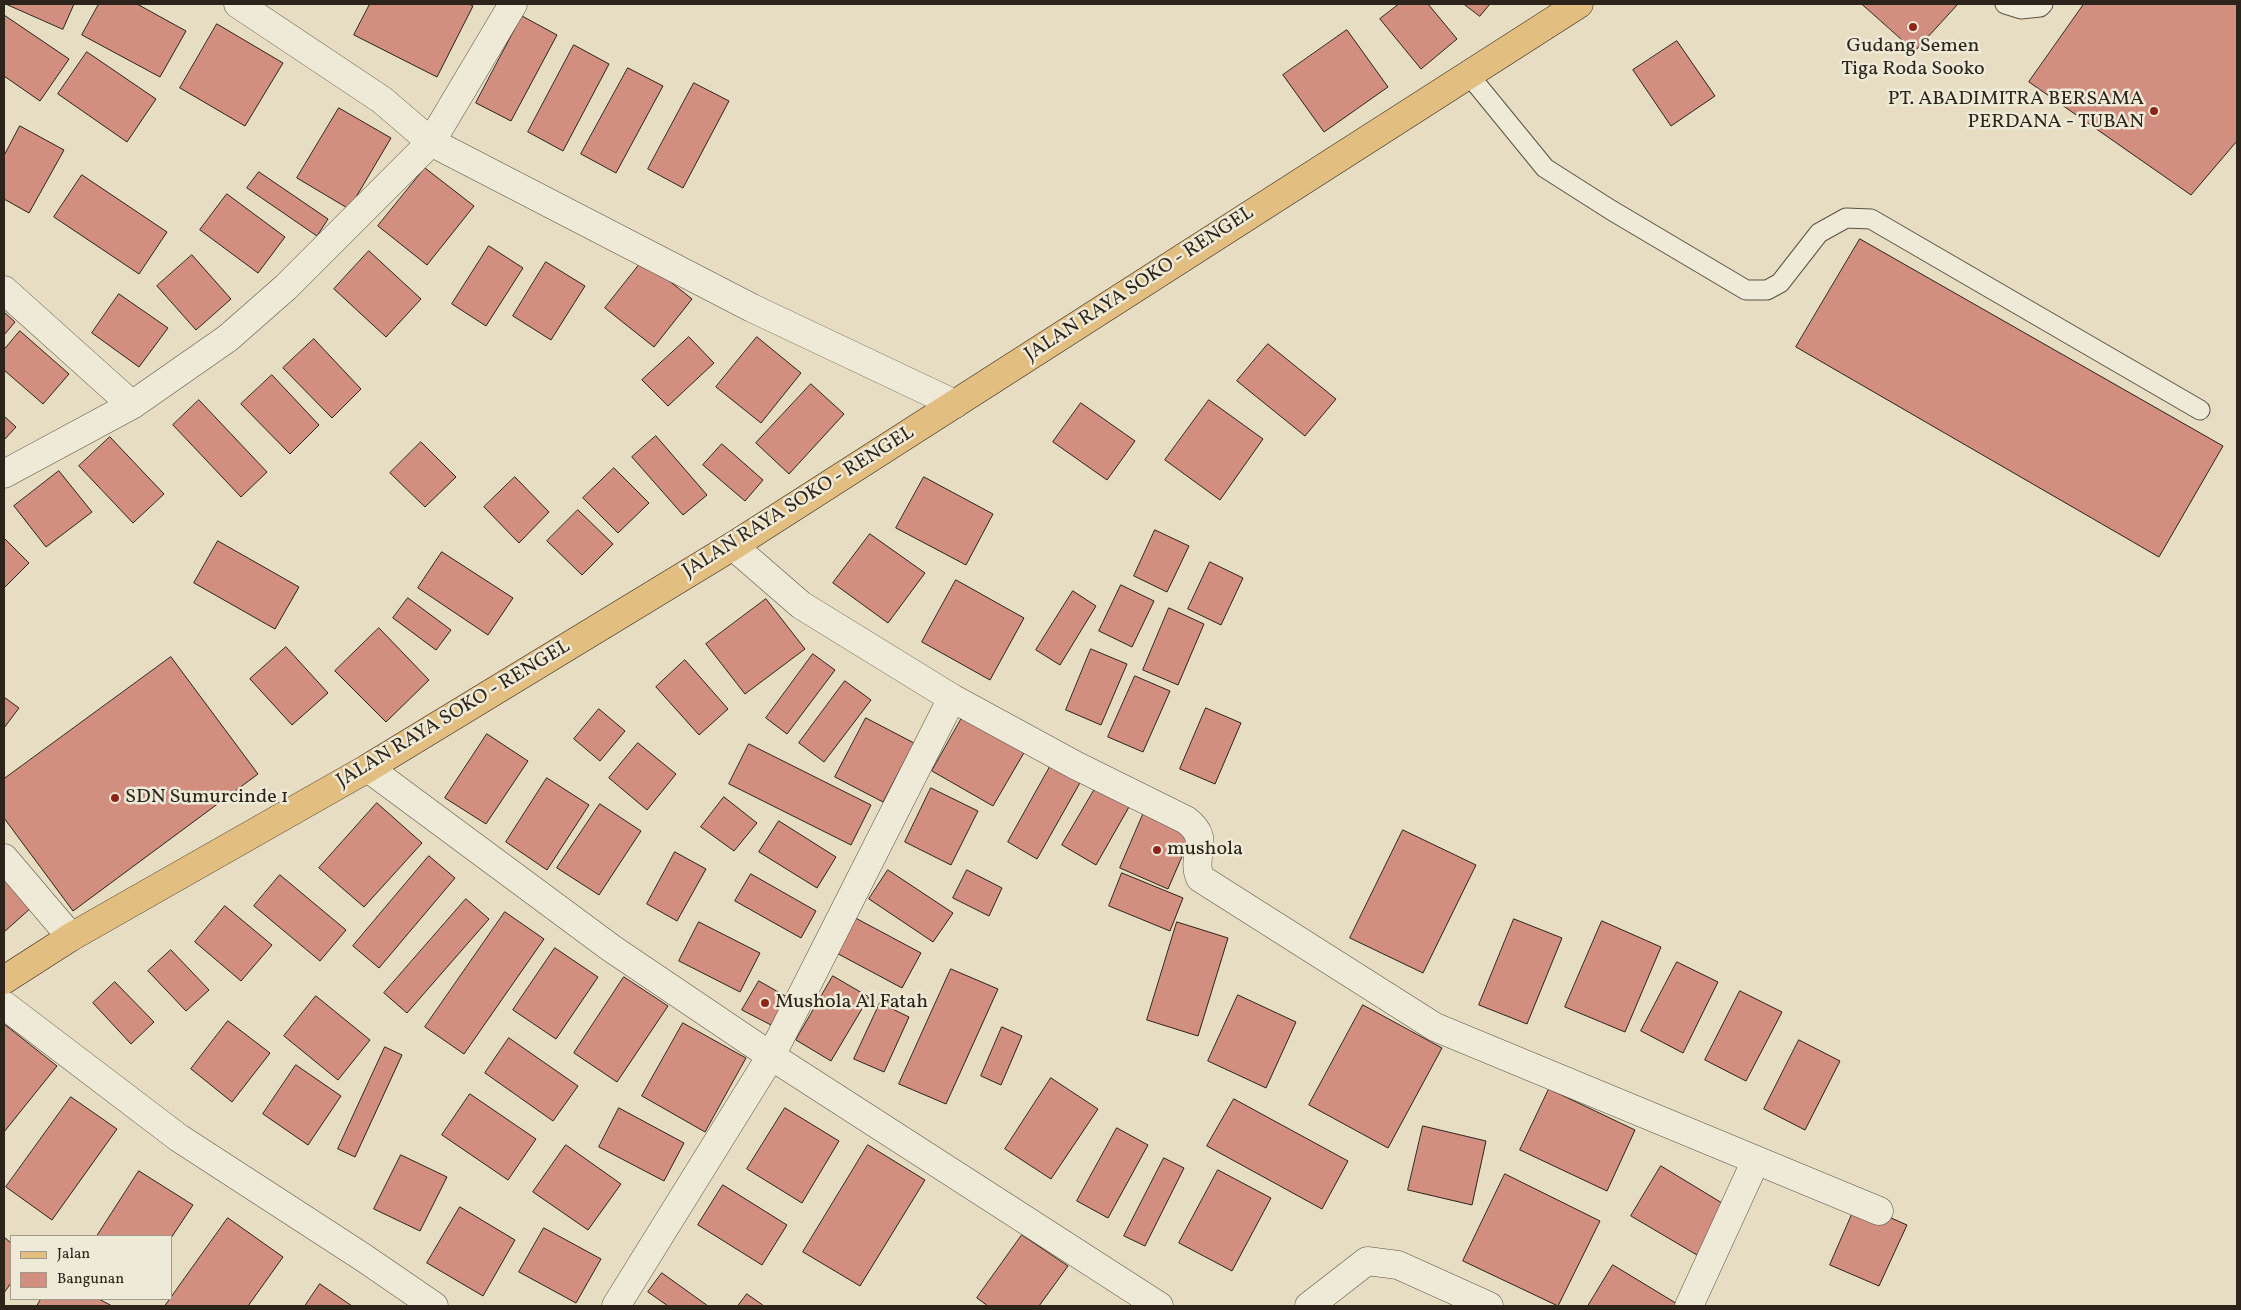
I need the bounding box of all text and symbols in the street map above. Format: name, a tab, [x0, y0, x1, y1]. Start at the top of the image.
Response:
marker: Gudang Semen Tiga Roda Sooko	[1907, 21, 1919, 33]
place label: Gudang Semen Tiga Roda Sooko	[1841, 35, 1985, 82]
place label: PT. ABADIMITRA BERSAMA PERDANA - TUBAN	[1888, 88, 2144, 135]
marker: PT. ABADIMITRA BERSAMA PERDANA - TUBAN	[2148, 105, 2160, 117]
street label: JALAN RAYA SOKO - RENGEL	[1021, 202, 1259, 368]
street label: JALAN RAYA SOKO - RENGEL	[679, 422, 919, 584]
street label: JALAN RAYA SOKO - RENGEL	[333, 636, 575, 794]
place label: SDN Sumurcinde 1	[125, 786, 289, 810]
marker: SDN Sumurcinde 1	[109, 792, 121, 804]
place label: mushola	[1167, 838, 1243, 862]
marker: mushola	[1151, 844, 1163, 856]
place label: Mushola Al Fatah	[775, 991, 928, 1015]
marker: Mushola Al Fatah	[759, 997, 771, 1009]
legend	[10, 1235, 172, 1300]
text: Jalan	[57, 1244, 90, 1265]
text: Bangunan	[57, 1269, 124, 1290]

